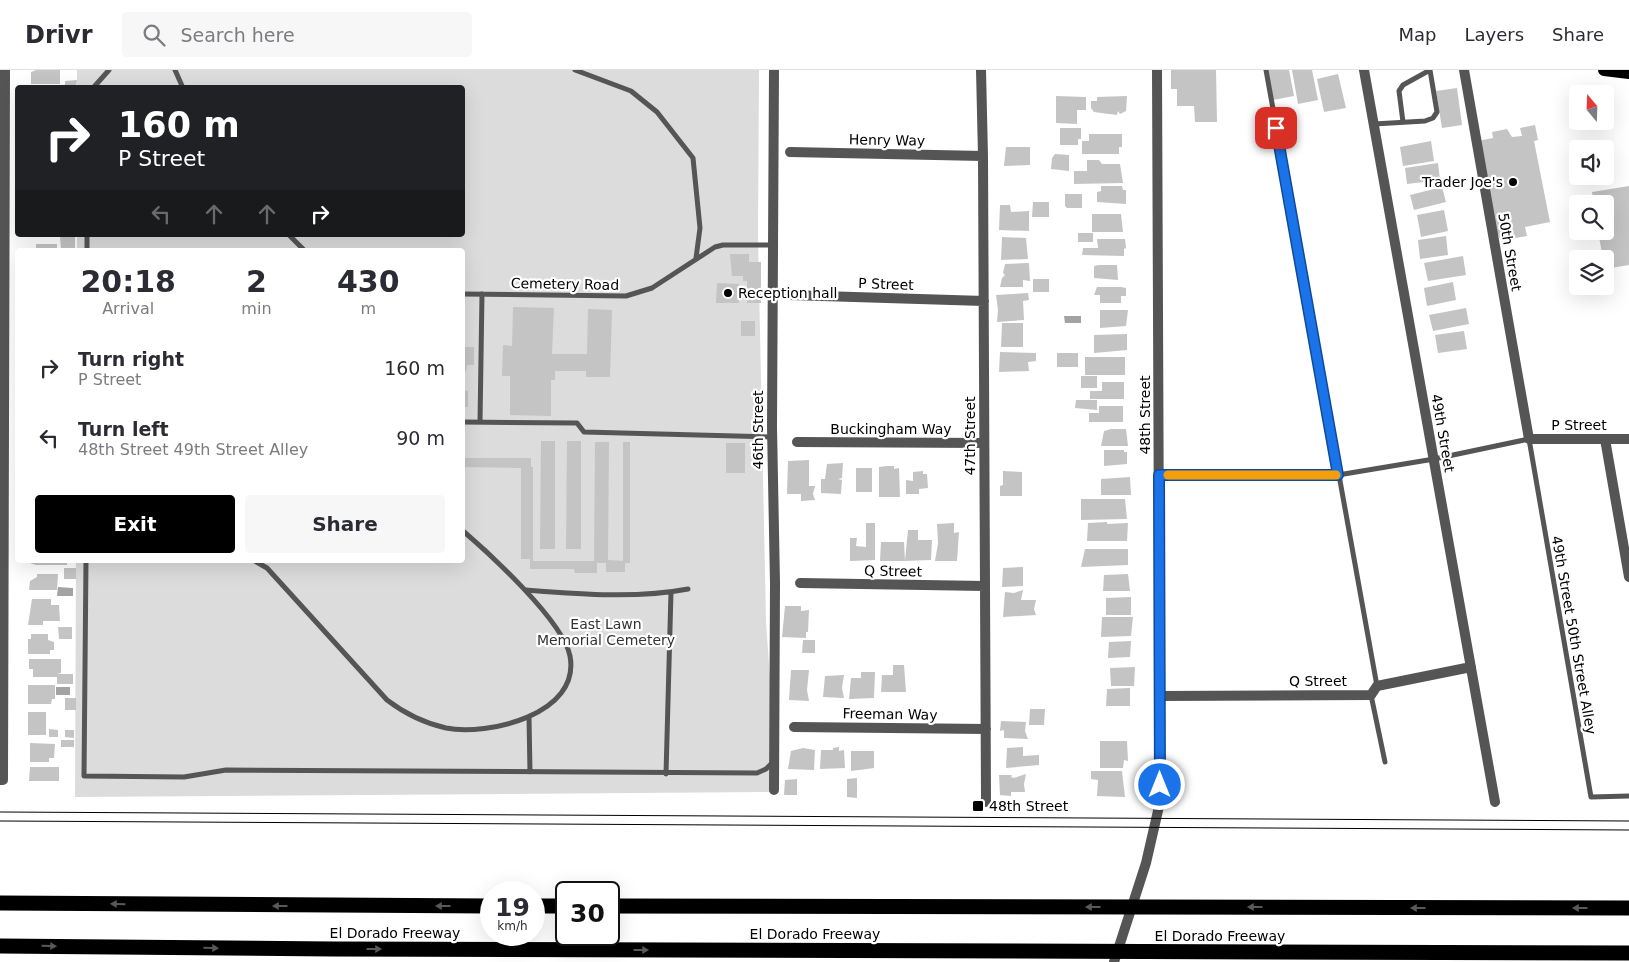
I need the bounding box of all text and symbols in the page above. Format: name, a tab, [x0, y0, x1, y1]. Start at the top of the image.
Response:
search box	[122, 12, 472, 57]
text: Drivr	[25, 21, 92, 49]
icon: search	[140, 21, 168, 49]
text: Search here	[180, 24, 295, 46]
text: Map	[1398, 24, 1436, 45]
text: Layers	[1464, 24, 1524, 45]
text: Share	[1552, 24, 1604, 45]
north arrow	[1569, 85, 1614, 130]
map controls	[1569, 85, 1614, 295]
icon: right	[35, 105, 100, 170]
text: 160 m	[118, 105, 240, 145]
pin	[1255, 107, 1297, 149]
icon: arrive	[1262, 114, 1290, 142]
street label: Henry Way	[849, 131, 925, 149]
button: sound	[1569, 140, 1614, 185]
text: P Street	[118, 146, 205, 171]
place label: Trader Joe's	[1421, 174, 1503, 190]
marker: Trader Joe's	[1507, 176, 1519, 188]
button: search	[1569, 195, 1614, 240]
icon: left	[147, 200, 175, 228]
icon: ahead	[200, 200, 228, 228]
icon: ahead	[253, 200, 281, 228]
icon: right	[306, 200, 334, 228]
street label: 50th Street	[1495, 212, 1525, 293]
button: layers	[1569, 250, 1614, 295]
text: 20:18	[80, 264, 176, 299]
text: 2	[246, 264, 267, 299]
text: 430	[337, 264, 400, 299]
street label: Cemetery Road	[511, 275, 619, 293]
street label: P Street	[858, 275, 914, 293]
place label: Reception hall	[738, 285, 837, 301]
marker: Reception hall	[722, 287, 734, 299]
text: Arrival	[102, 299, 154, 318]
text: min	[241, 299, 272, 318]
text: m	[360, 299, 376, 318]
text: Turn right	[78, 348, 184, 370]
icon: right	[35, 354, 63, 382]
text: 160 m	[384, 357, 445, 379]
text: P Street	[78, 370, 141, 389]
street label: 48th Street	[1137, 375, 1153, 455]
street label: 46th Street	[750, 390, 766, 470]
street label: 49th Street	[1428, 393, 1458, 474]
street label: 47th Street	[962, 396, 978, 476]
street label: P Street	[1551, 417, 1607, 433]
text: Turn left	[78, 418, 169, 440]
street label: Buckingham Way	[830, 421, 952, 437]
icon: left	[35, 424, 63, 452]
text: 90 m	[396, 427, 445, 449]
text: 48th Street 49th Street Alley	[78, 440, 308, 459]
button: Exit	[35, 495, 235, 553]
button: Share	[245, 495, 445, 553]
street label: 49th Street 50th Street Alley	[1549, 534, 1599, 736]
street label: Q Street	[864, 562, 923, 580]
park label: East Lawn Memorial Cemetery	[537, 616, 675, 648]
street label: Q Street	[1289, 673, 1348, 689]
street label: Freeman Way	[842, 705, 938, 723]
position arrow	[1133, 758, 1185, 810]
place label: 48th Street	[989, 798, 1069, 814]
marker: 48th Street	[971, 799, 985, 813]
speed limit sign: 30	[555, 881, 620, 946]
text: 19	[495, 893, 530, 922]
one-way arrow	[109, 900, 125, 908]
one-way arrow	[272, 902, 288, 910]
one-way arrow	[434, 902, 450, 910]
one-way arrow	[1085, 903, 1101, 911]
one-way arrow	[1247, 903, 1263, 911]
one-way arrow	[1410, 904, 1426, 912]
one-way arrow	[1572, 904, 1588, 912]
text: km/h	[497, 919, 528, 933]
street label: El Dorado Freeway	[330, 925, 460, 941]
street label: El Dorado Freeway	[750, 926, 880, 942]
street label: El Dorado Freeway	[1155, 928, 1285, 944]
one-way arrow	[41, 942, 57, 950]
one-way arrow	[203, 944, 219, 952]
one-way arrow	[366, 945, 382, 953]
one-way arrow	[633, 946, 649, 954]

